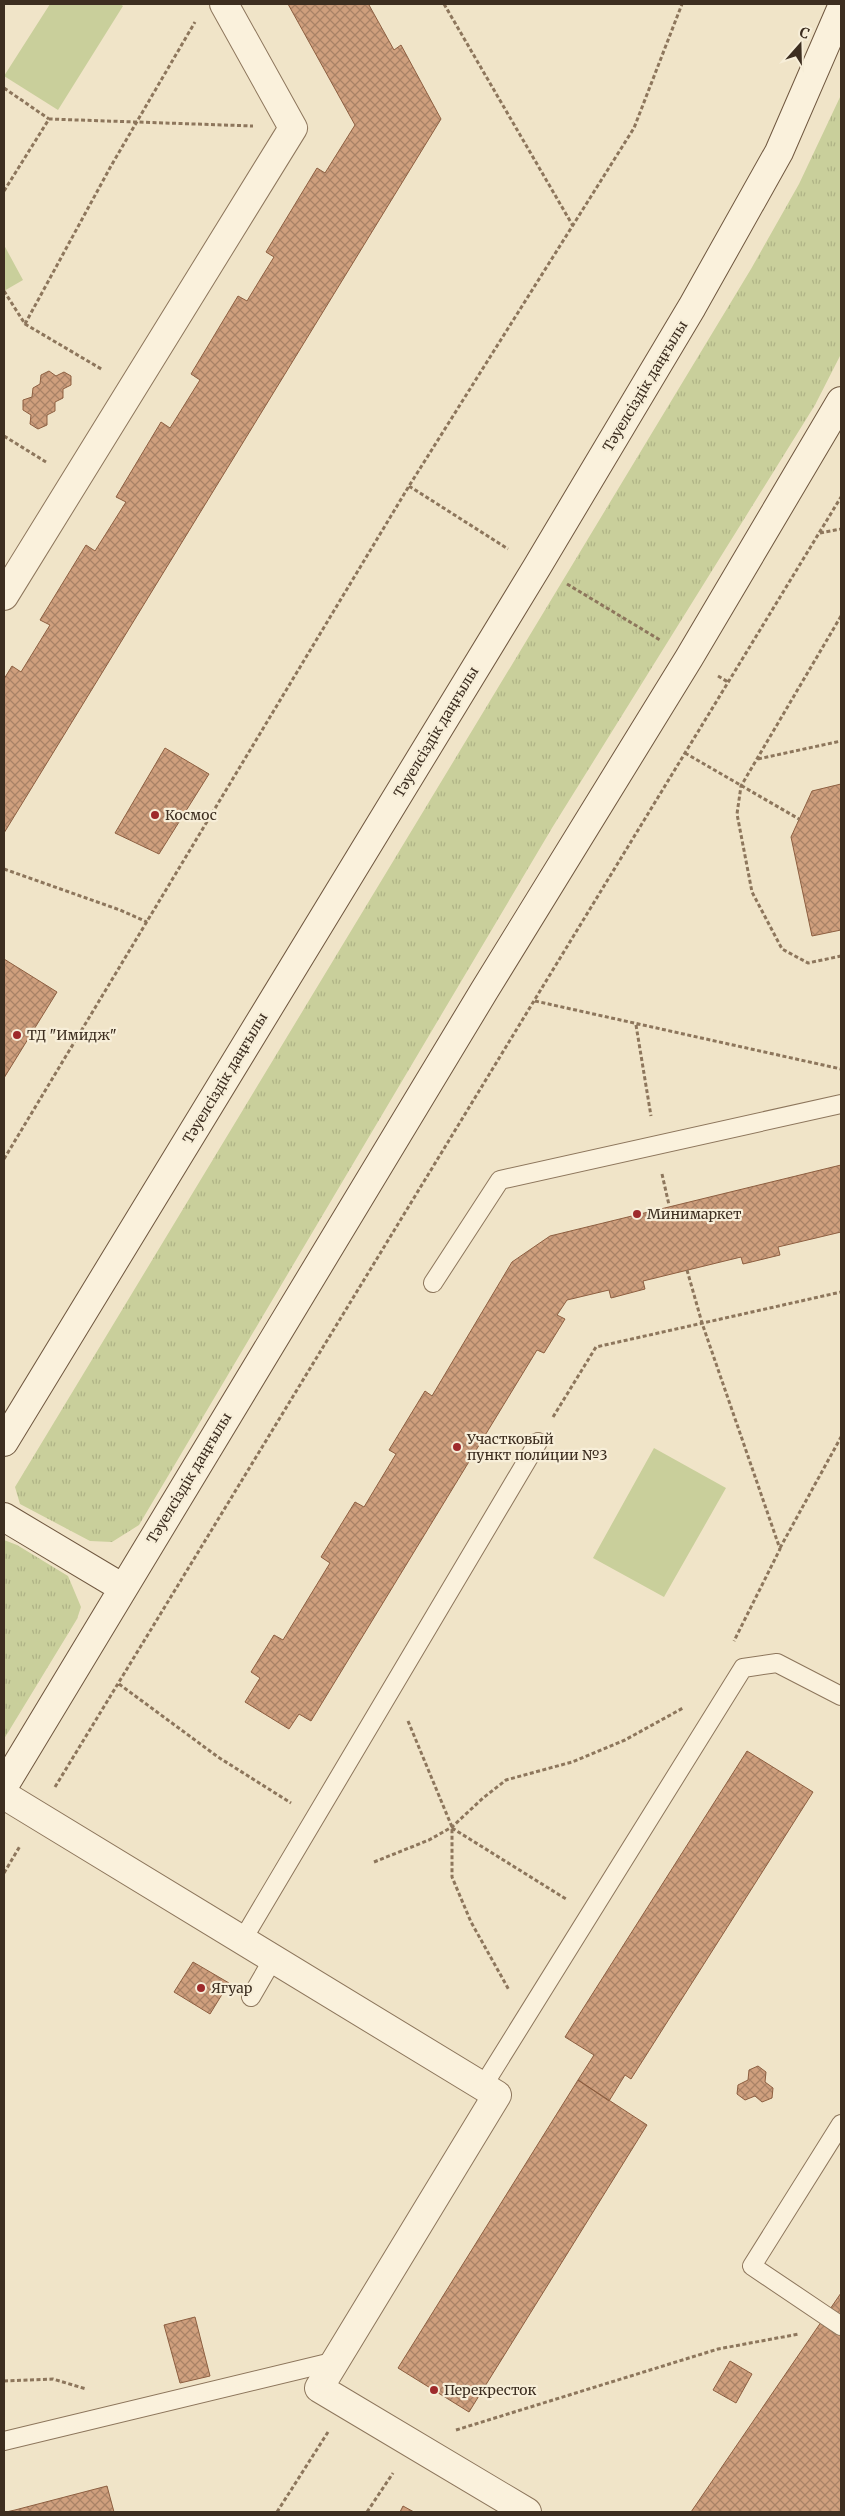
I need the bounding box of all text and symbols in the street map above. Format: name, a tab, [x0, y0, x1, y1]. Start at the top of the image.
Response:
north arrow	[775, 20, 825, 70]
text: С	[797, 23, 812, 43]
street label: Тәуелсіздік даңғылы	[599, 317, 691, 455]
street label: Тәуелсіздік даңғылы	[390, 663, 482, 801]
place label: Космос	[165, 806, 217, 824]
marker: Космос	[149, 809, 161, 821]
street label: Тәуелсіздік даңғылы	[179, 1009, 271, 1147]
place label: ТД "Имидж"	[27, 1026, 117, 1044]
marker: ТД "Имидж"	[11, 1029, 23, 1041]
place label: Минимаркет	[647, 1205, 742, 1223]
marker: Минимаркет	[631, 1208, 643, 1220]
street label: Тәуелсіздік даңғылы	[143, 1409, 235, 1547]
place label: Участковый пункт полиции №3	[466, 1430, 607, 1464]
marker: Участковый пункт полиции №3	[451, 1441, 463, 1453]
place label: Ягуар	[211, 1979, 253, 1997]
marker: Ягуар	[195, 1982, 207, 1994]
place label: Перекресток	[444, 2381, 536, 2399]
marker: Перекресток	[428, 2384, 440, 2396]

